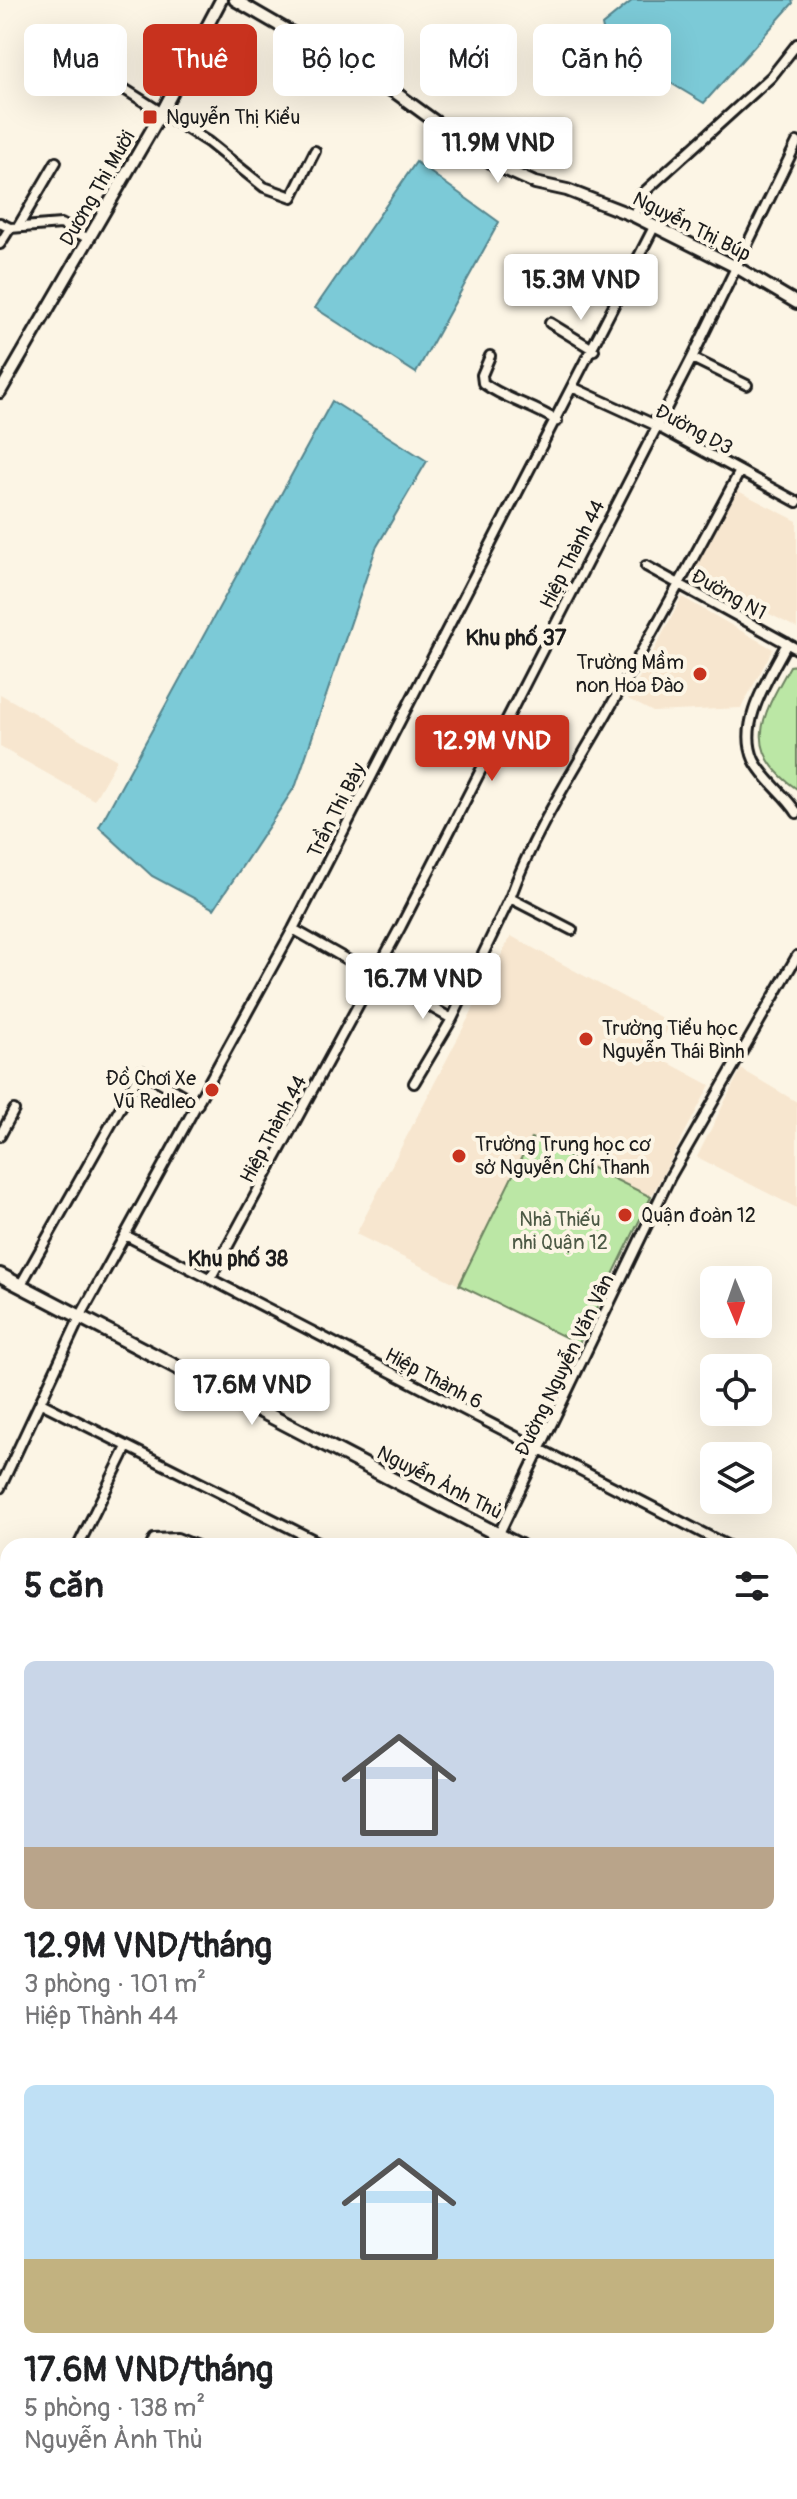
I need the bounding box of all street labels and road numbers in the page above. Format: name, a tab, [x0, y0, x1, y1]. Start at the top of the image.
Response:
street label: Dương Thị Mười	[54, 126, 140, 250]
street label: Nguyễn Thị Búp	[629, 186, 755, 267]
street label: Đường D3	[651, 399, 737, 460]
street label: Hiệp Thành 44	[534, 495, 611, 613]
street label: Đường N1	[687, 564, 771, 625]
street label: Trần Thị Bảy	[302, 758, 371, 862]
street label: Hiệp Thành 44	[235, 1071, 312, 1187]
street label: Đường Nguyễn Văn Vân	[509, 1270, 619, 1461]
street label: Hiệp Thành 6	[381, 1342, 487, 1415]
street label: Nguyễn Ảnh Thủ	[373, 1440, 507, 1525]

